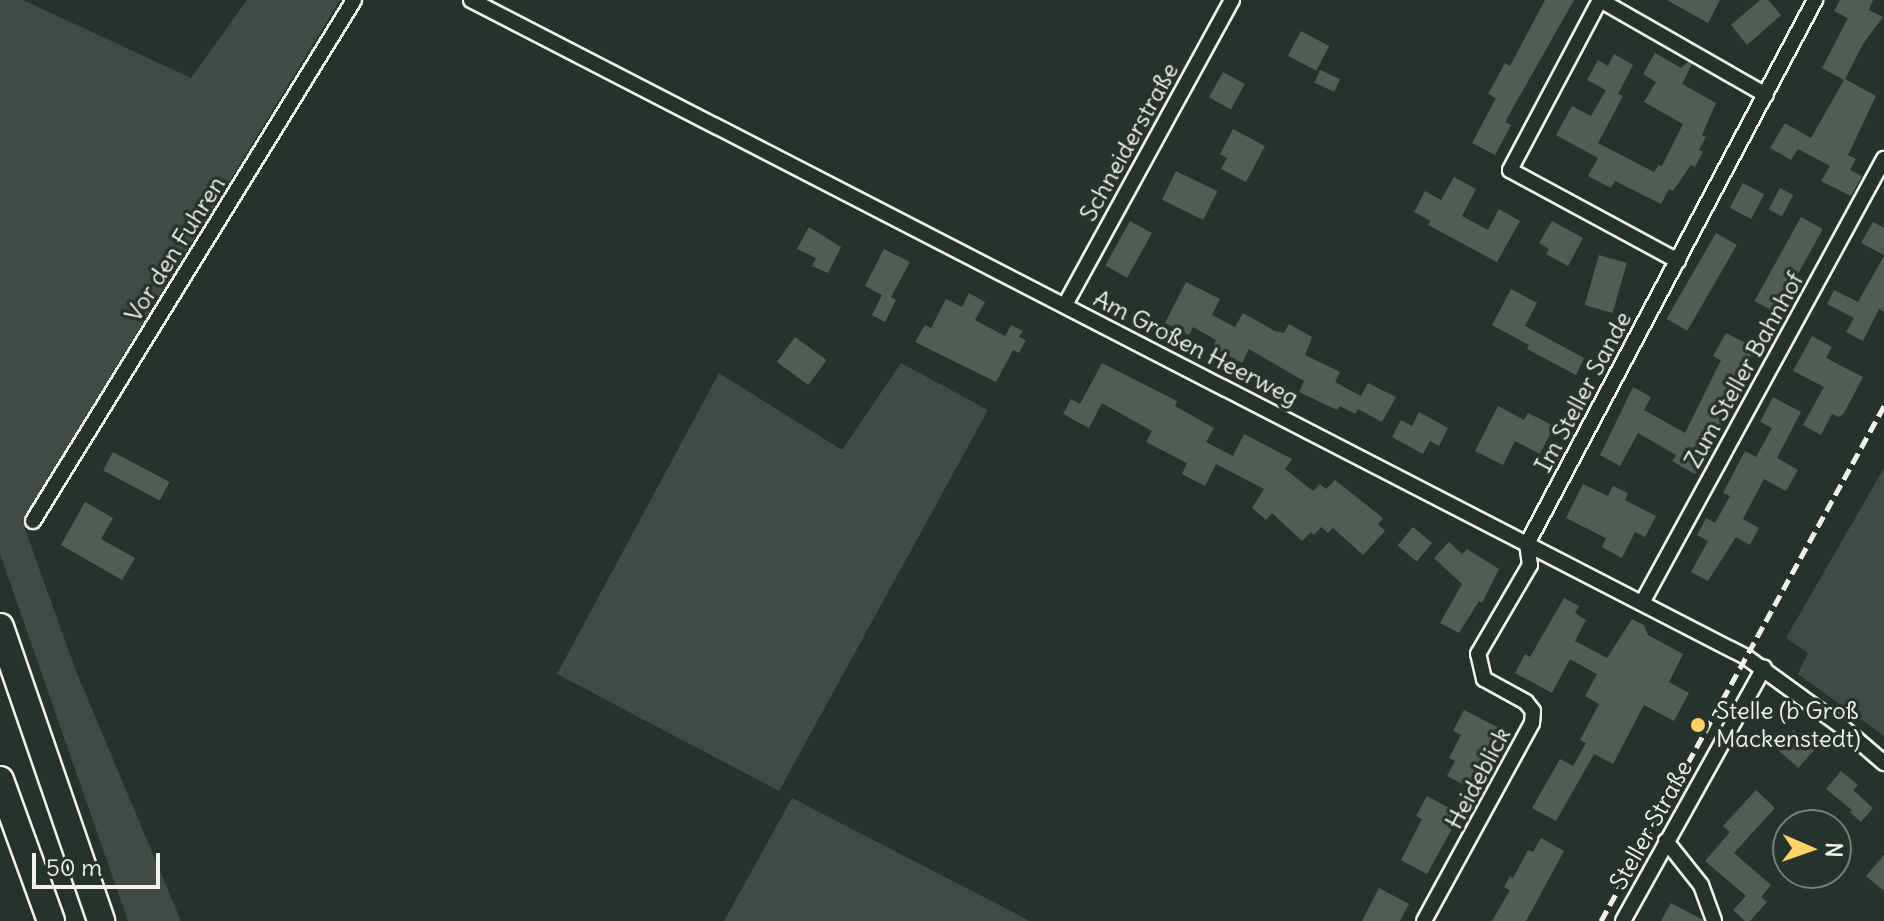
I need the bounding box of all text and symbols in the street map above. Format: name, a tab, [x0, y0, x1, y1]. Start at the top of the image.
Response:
street label: Schneiderstraße	[1074, 58, 1184, 226]
street label: Vor den Fuhren	[119, 171, 231, 327]
street label: Zum Steller Bahnhof	[1678, 267, 1810, 473]
street label: Am Großen Heerweg	[1089, 284, 1303, 412]
street label: Im Steller Sande	[1529, 307, 1637, 477]
place label: Stelle (b Groß Mackenstedt)	[1716, 697, 1861, 753]
marker: Stelle (b Groß Mackenstedt)	[1687, 714, 1709, 736]
street label: Heideblick	[1439, 722, 1517, 834]
street label: Steller Straße	[1604, 755, 1698, 895]
north arrow	[1772, 809, 1852, 889]
scale bar	[36, 837, 164, 887]
text: N	[1820, 842, 1848, 858]
text: 50 m	[46, 852, 102, 882]

